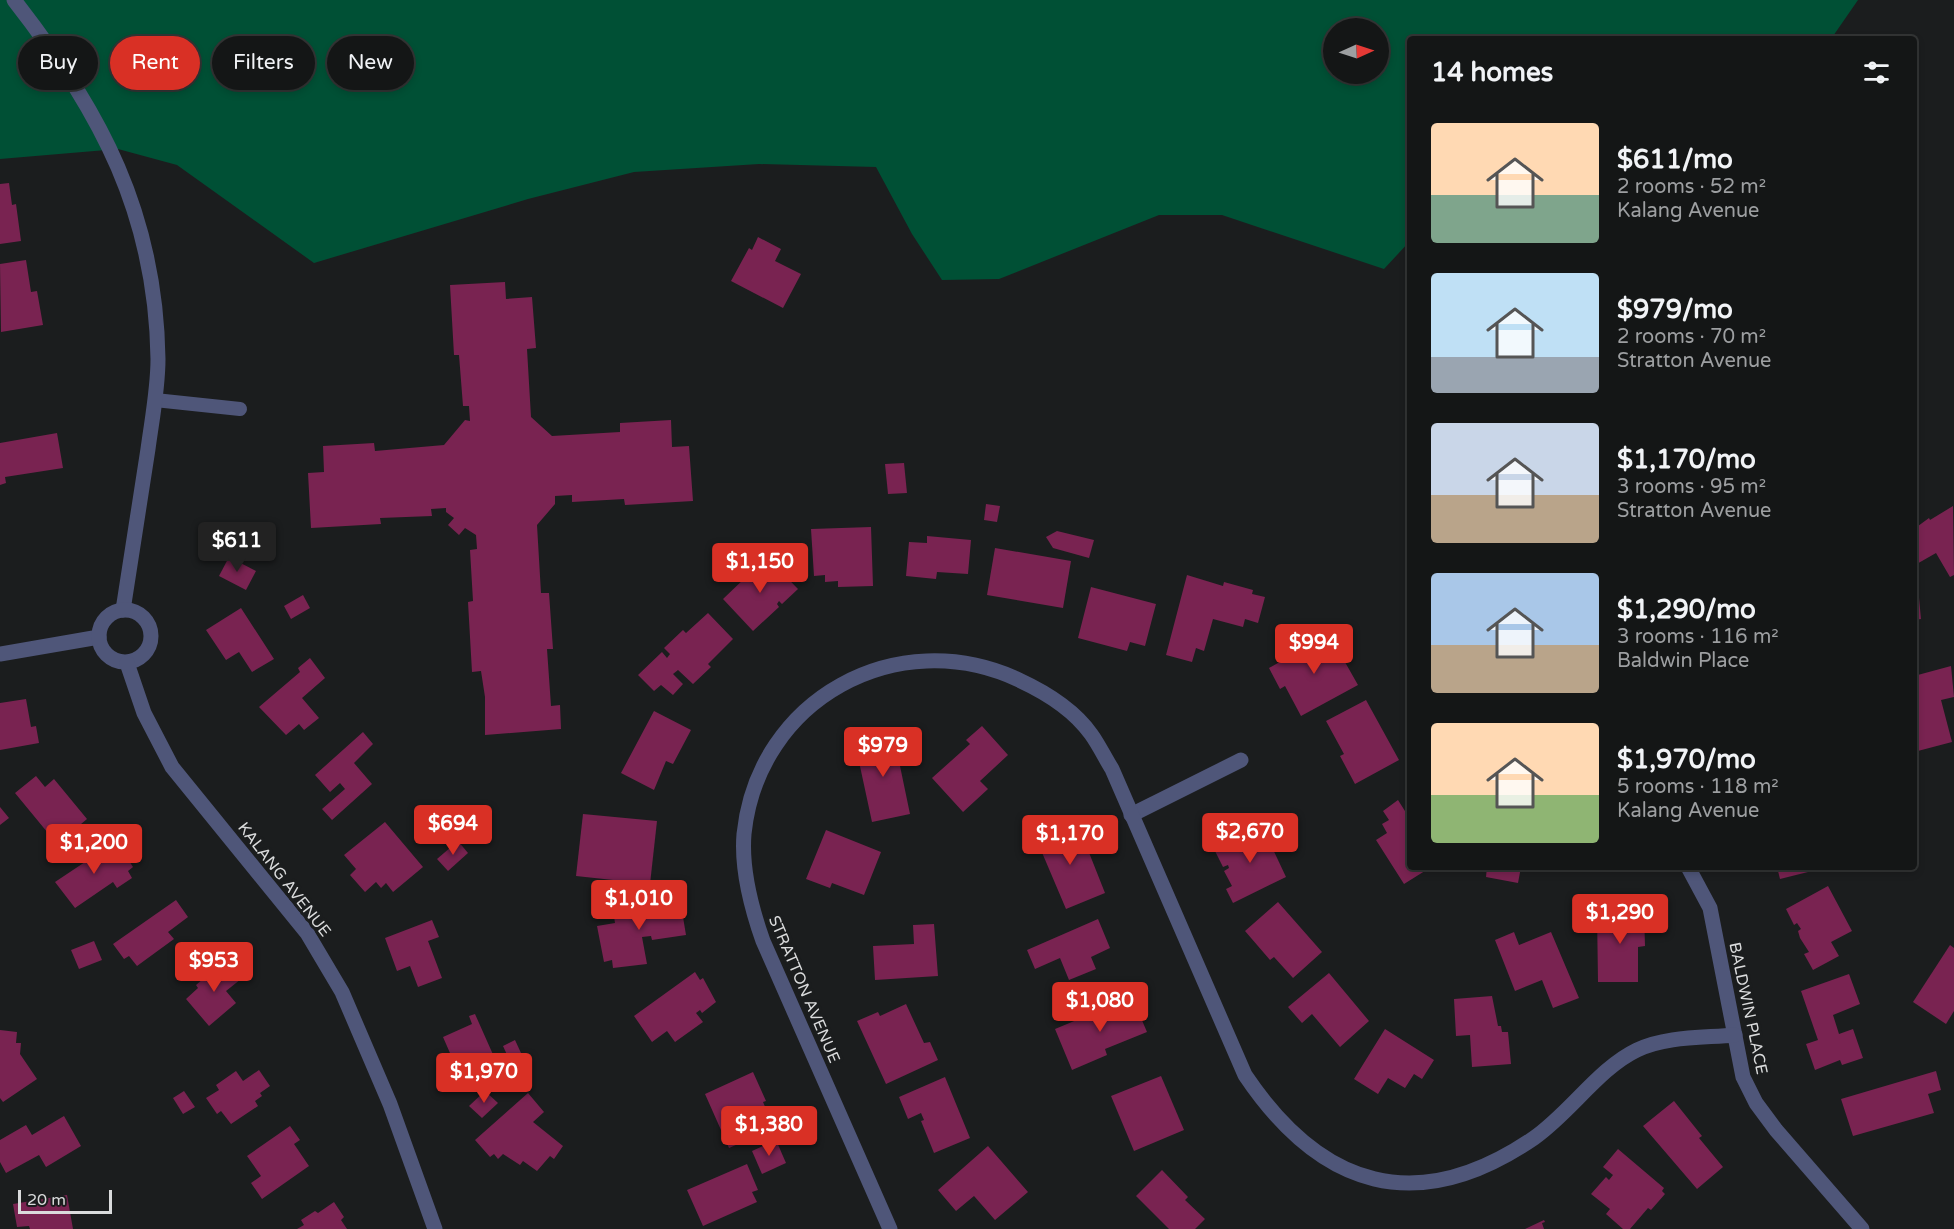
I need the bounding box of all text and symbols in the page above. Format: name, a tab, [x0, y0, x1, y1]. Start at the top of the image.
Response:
north arrow	[1323, 18, 1389, 84]
map controls	[1323, 18, 1389, 84]
chip: Buy	[18, 36, 98, 90]
chip: Rent	[110, 36, 200, 90]
chip: Filters	[212, 36, 315, 90]
chip: New	[327, 36, 414, 90]
icon: filters	[1860, 56, 1893, 89]
text: 14 homes	[1431, 57, 1553, 88]
text: $611/mo	[1617, 144, 1733, 175]
icon: home	[1479, 147, 1551, 219]
text: 2 rooms · 52 m²	[1617, 175, 1766, 199]
text: Kalang Avenue	[1617, 199, 1759, 223]
text: $979/mo	[1617, 294, 1733, 325]
icon: home	[1479, 297, 1551, 369]
text: 2 rooms · 70 m²	[1617, 325, 1766, 349]
text: Stratton Avenue	[1617, 349, 1771, 373]
text: $1,170/mo	[1617, 444, 1756, 475]
icon: home	[1479, 447, 1551, 519]
text: 3 rooms · 95 m²	[1617, 475, 1766, 499]
text: Stratton Avenue	[1617, 499, 1771, 523]
pin: $611	[201, 522, 273, 573]
text: $611	[212, 529, 262, 553]
pin: $1,150	[711, 543, 809, 594]
text: $1,150	[726, 550, 794, 574]
text: $1,290/mo	[1617, 594, 1756, 625]
icon: home	[1479, 597, 1551, 669]
pin: $994	[1278, 624, 1350, 675]
text: 3 rooms · 116 m²	[1617, 625, 1779, 649]
text: $994	[1289, 631, 1339, 655]
text: Baldwin Place	[1617, 649, 1749, 673]
pin: $979	[847, 727, 919, 778]
text: $979	[858, 734, 908, 758]
text: $1,970/mo	[1617, 744, 1756, 775]
icon: home	[1479, 747, 1551, 819]
text: 5 rooms · 118 m²	[1617, 775, 1779, 799]
text: Kalang Avenue	[1617, 799, 1759, 823]
pin: $694	[417, 805, 489, 856]
text: $694	[428, 812, 478, 836]
pin: $2,670	[1201, 813, 1299, 864]
pin: $1,170	[1021, 815, 1119, 866]
street label: KALANG AVENUE	[233, 818, 335, 941]
text: $2,670	[1216, 820, 1284, 844]
text: $1,170	[1036, 822, 1104, 846]
pin: $1,200	[45, 824, 143, 875]
text: $1,200	[60, 831, 128, 855]
pin: $1,010	[590, 880, 688, 931]
text: $1,010	[605, 887, 673, 911]
pin: $1,290	[1571, 894, 1669, 945]
text: $1,290	[1586, 901, 1654, 925]
street label: STRATTON AVENUE	[764, 913, 844, 1066]
street label: BALDWIN PLACE	[1724, 940, 1772, 1076]
pin: $953	[178, 942, 250, 993]
text: $953	[189, 949, 239, 973]
pin: $1,080	[1051, 982, 1149, 1033]
text: $1,080	[1066, 989, 1134, 1013]
pin: $1,970	[435, 1053, 533, 1104]
text: $1,970	[450, 1060, 518, 1084]
pin: $1,380	[720, 1106, 818, 1157]
text: $1,380	[735, 1113, 803, 1137]
scale bar	[18, 1187, 112, 1214]
text: 20 m	[27, 1190, 66, 1210]

